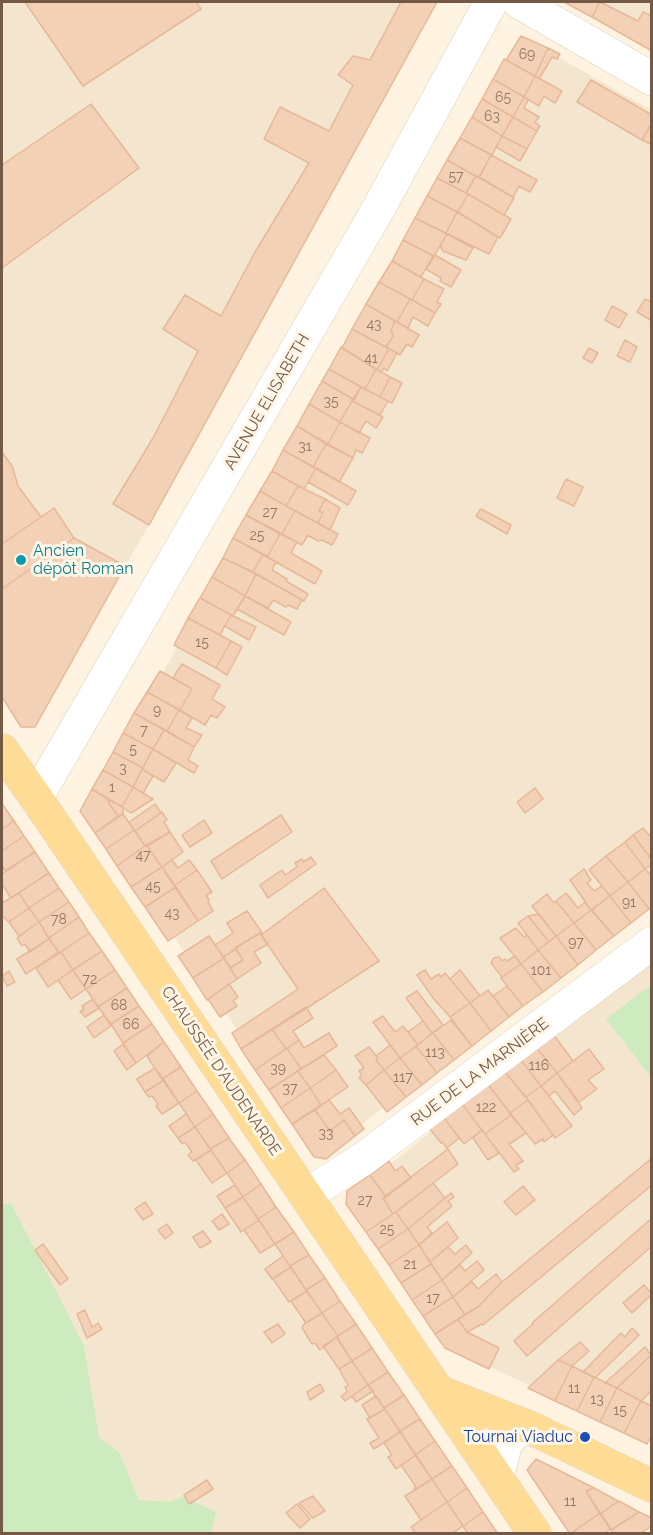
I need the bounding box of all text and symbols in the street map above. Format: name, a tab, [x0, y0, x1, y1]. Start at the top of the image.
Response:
house number: 69	[519, 47, 535, 63]
house number: 65	[495, 90, 511, 106]
house number: 63	[484, 109, 500, 125]
house number: 57	[448, 169, 464, 185]
house number: 43	[366, 317, 382, 333]
street label: AVENUE ELISABETH	[220, 330, 314, 474]
house number: 41	[364, 351, 378, 367]
house number: 35	[323, 394, 339, 410]
house number: 31	[298, 439, 312, 455]
house number: 27	[263, 505, 277, 521]
house number: 25	[250, 528, 264, 544]
place label: Ancien dépôt Roman	[33, 541, 134, 579]
marker: Ancien dépôt Roman	[14, 553, 28, 567]
house number: 15	[195, 635, 209, 651]
house number: 9	[153, 703, 161, 719]
house number: 7	[140, 723, 148, 739]
house number: 5	[129, 742, 137, 758]
house number: 3	[119, 761, 127, 777]
house number: 1	[109, 780, 115, 796]
house number: 47	[135, 848, 151, 864]
house number: 45	[145, 879, 161, 895]
house number: 91	[622, 895, 636, 911]
house number: 43	[164, 906, 180, 922]
house number: 78	[51, 912, 67, 928]
house number: 97	[568, 935, 584, 951]
house number: 101	[531, 963, 551, 979]
house number: 72	[83, 972, 97, 988]
street label: CHAUSSÉE D'AUDENARDE	[157, 983, 285, 1159]
house number: 68	[111, 998, 127, 1014]
street label: RUE DE LA MARNIÈRE	[407, 1014, 553, 1130]
house number: 66	[123, 1017, 139, 1033]
house number: 113	[425, 1045, 445, 1061]
house number: 116	[529, 1058, 549, 1074]
house number: 39	[270, 1061, 286, 1077]
house number: 117	[393, 1070, 413, 1086]
house number: 37	[283, 1081, 297, 1097]
house number: 122	[476, 1100, 496, 1116]
house number: 33	[319, 1126, 333, 1142]
house number: 27	[358, 1193, 372, 1209]
house number: 25	[380, 1222, 394, 1238]
house number: 21	[403, 1257, 417, 1273]
house number: 17	[426, 1291, 440, 1307]
house number: 11	[568, 1381, 580, 1397]
house number: 13	[590, 1392, 604, 1408]
house number: 15	[613, 1403, 627, 1419]
place label: Tournai Viaduc	[463, 1427, 573, 1447]
marker: Tournai Viaduc	[578, 1430, 592, 1444]
house number: 11	[564, 1494, 576, 1510]

